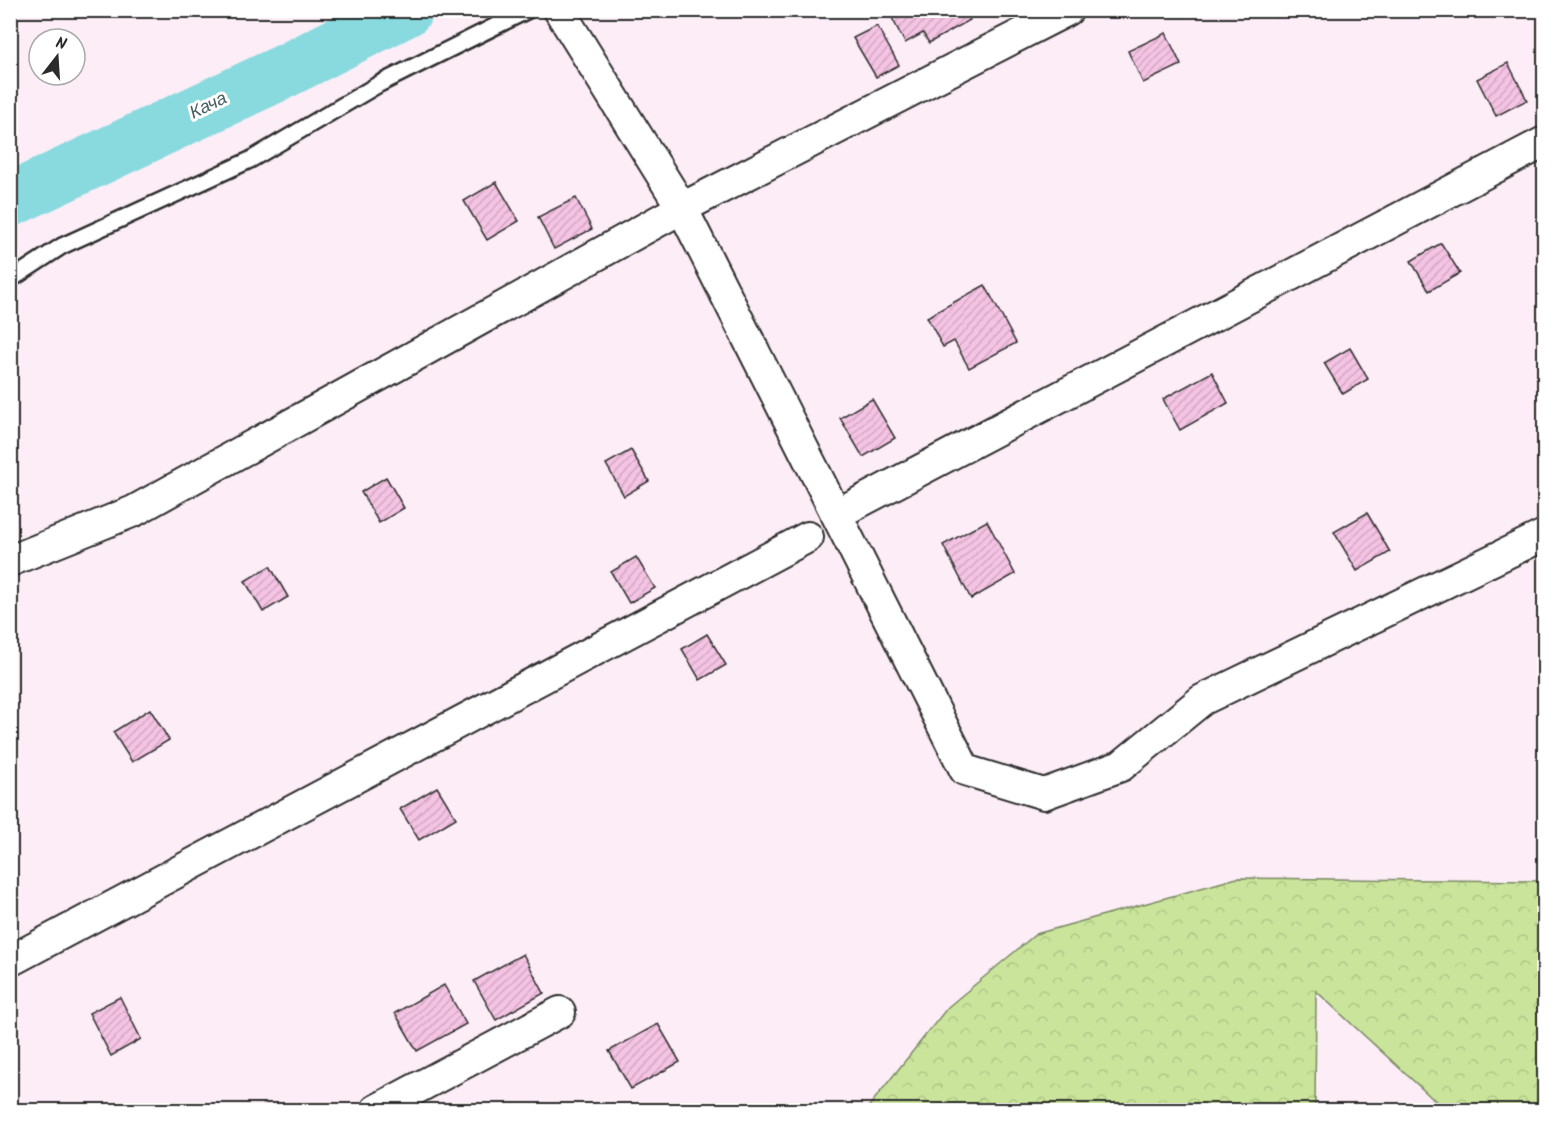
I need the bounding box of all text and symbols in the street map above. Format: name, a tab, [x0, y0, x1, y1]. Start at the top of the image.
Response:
north arrow	[27, 27, 87, 87]
text: N	[52, 31, 69, 58]
water label: Кача	[185, 85, 232, 128]

